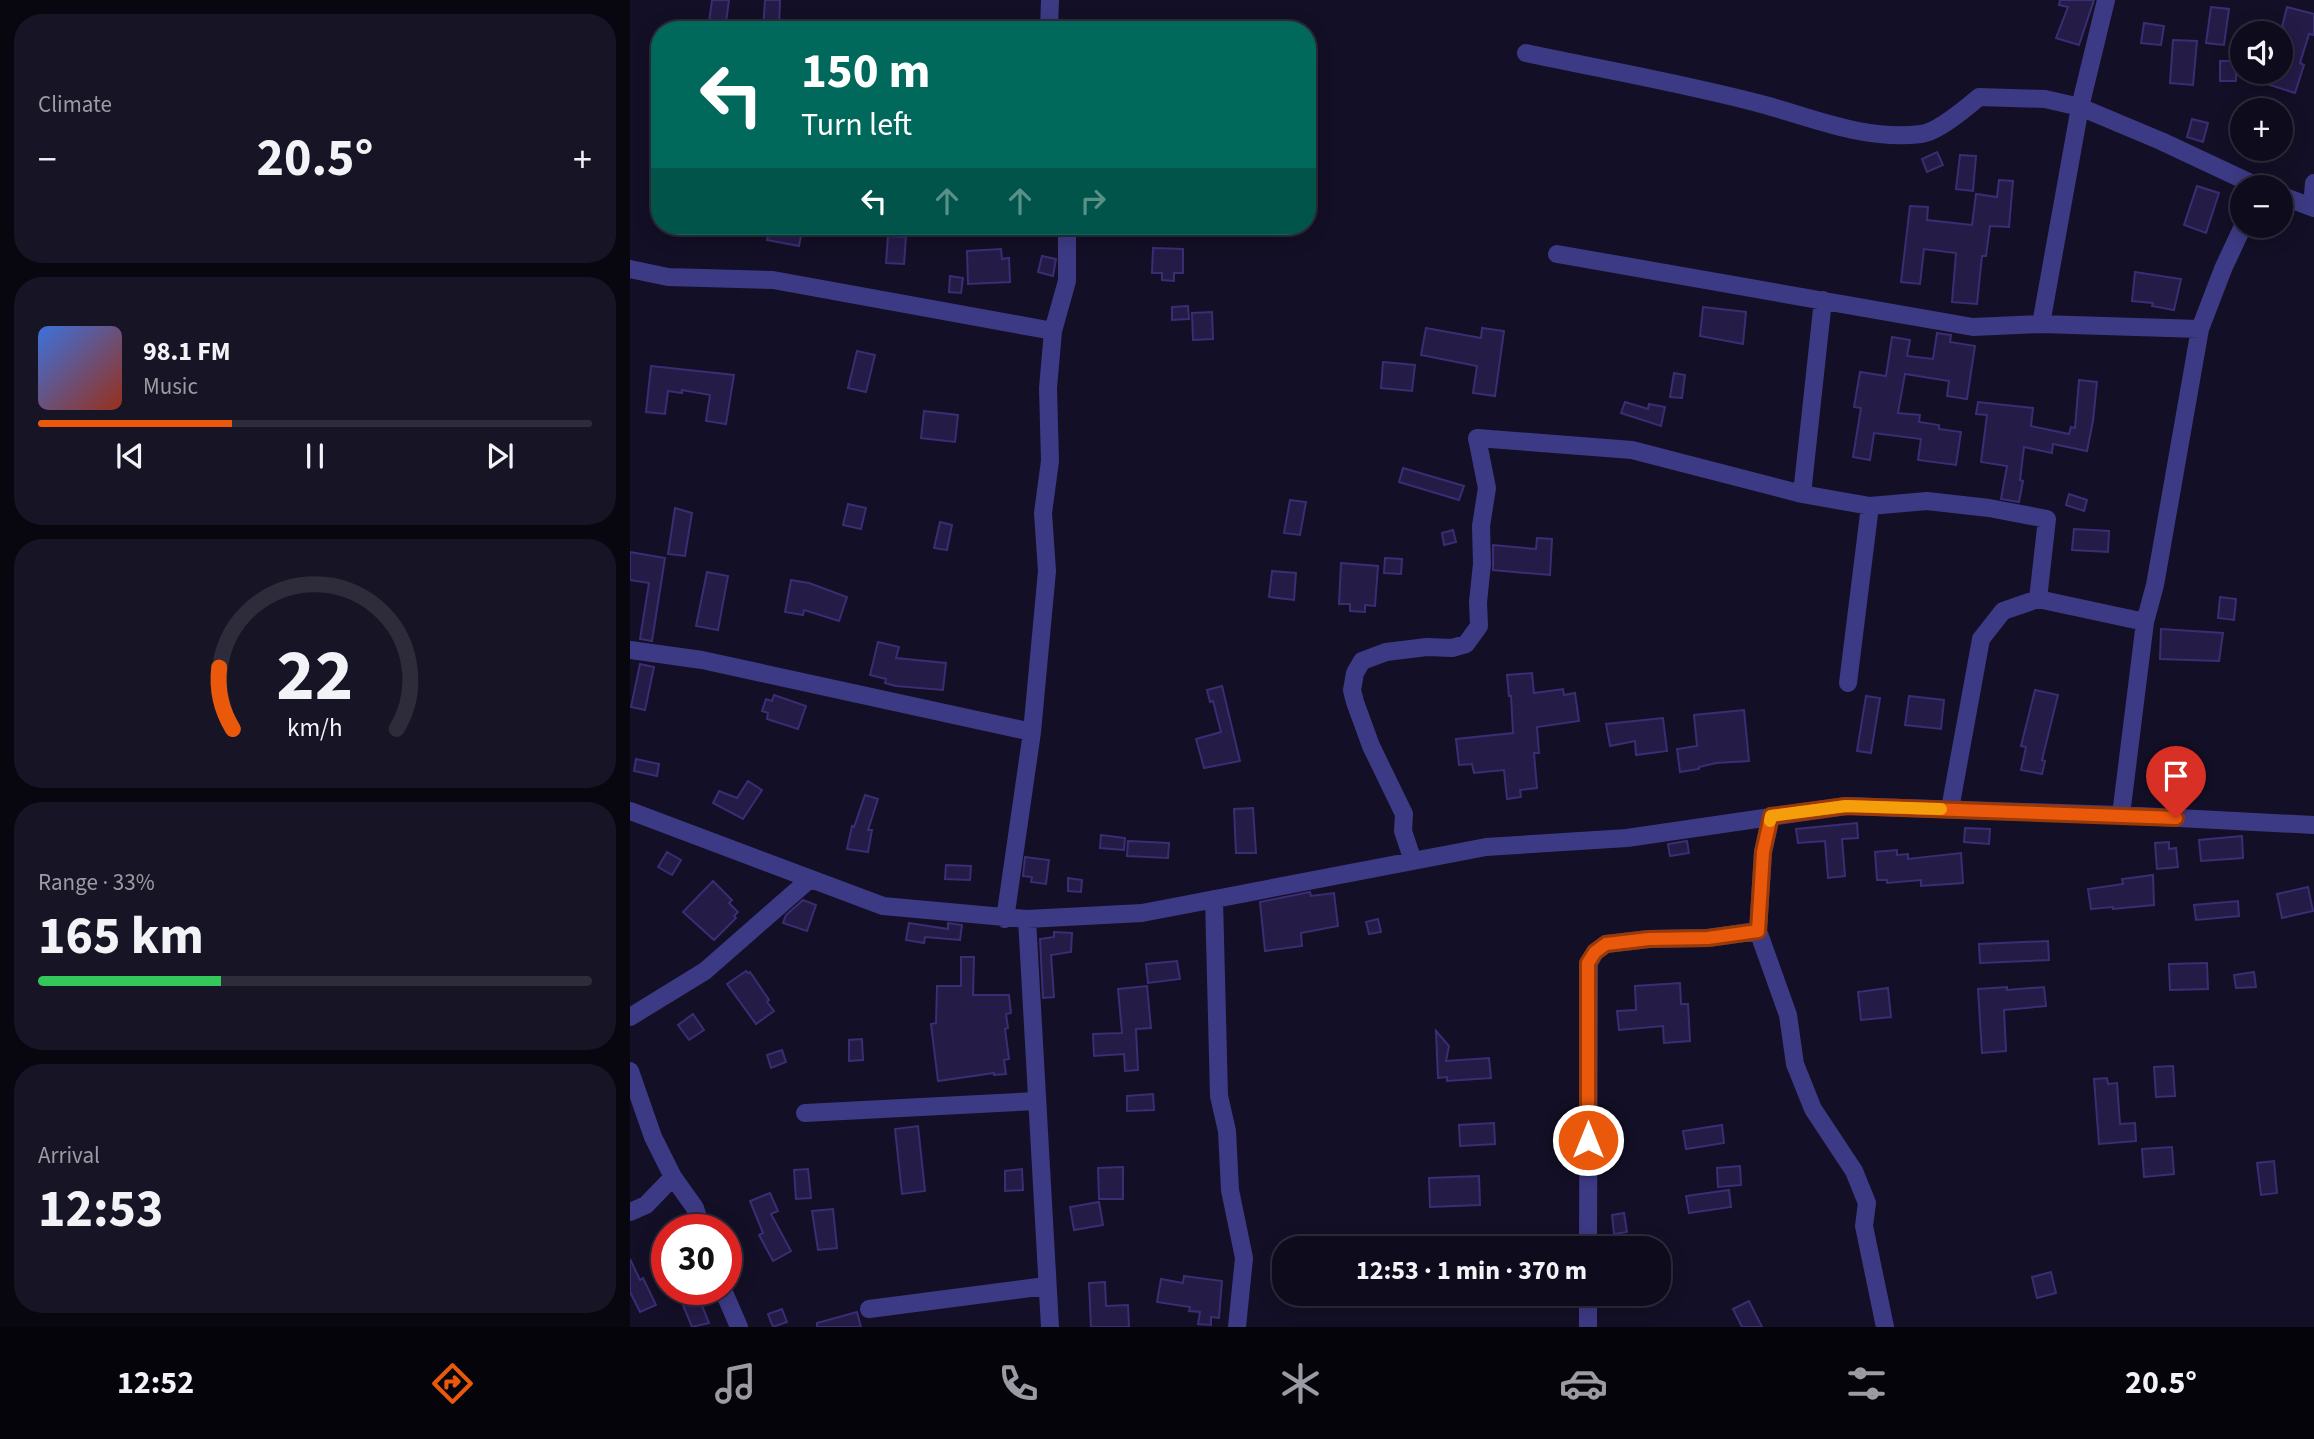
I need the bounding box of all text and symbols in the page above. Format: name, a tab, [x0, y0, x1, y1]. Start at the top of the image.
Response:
map controls	[2230, 21, 2293, 238]
button: sound	[2230, 21, 2293, 84]
text: 150 m	[801, 37, 930, 107]
icon: left	[686, 49, 777, 140]
text: Climate	[38, 88, 112, 121]
button: +	[2230, 98, 2293, 161]
text: Turn left	[801, 102, 912, 148]
text: 20.5°	[257, 122, 373, 196]
text: −	[38, 133, 57, 187]
text: +	[573, 133, 592, 187]
button: −	[2230, 175, 2293, 238]
icon: left	[855, 182, 893, 220]
icon: ahead	[928, 182, 966, 220]
icon: ahead	[1001, 182, 1039, 220]
icon: right	[1074, 182, 1112, 220]
text: 98.1 FM	[143, 333, 231, 370]
text: Music	[143, 370, 198, 403]
icon: previous	[111, 437, 149, 475]
icon: pause	[296, 437, 334, 475]
icon: next	[481, 437, 519, 475]
text: 22	[277, 625, 353, 729]
text: km/h	[287, 710, 343, 746]
pin	[2146, 746, 2206, 818]
icon: arrive	[2157, 757, 2195, 795]
text: Range · 33%	[38, 866, 155, 899]
text: 165 km	[38, 900, 204, 974]
position arrow	[1551, 1103, 1625, 1177]
text: Arrival	[38, 1139, 100, 1172]
text: 12:53	[38, 1173, 163, 1247]
speed limit sign: 30	[651, 1214, 742, 1305]
text: 12:53 · 1 min · 370 m	[1356, 1252, 1587, 1289]
icon: directions	[428, 1359, 477, 1408]
icon: music	[711, 1359, 760, 1408]
icon: phone	[994, 1359, 1043, 1408]
icon: climate	[1276, 1359, 1325, 1408]
icon: car	[1559, 1359, 1608, 1408]
icon: filters	[1842, 1359, 1891, 1408]
text: 12:52	[117, 1360, 194, 1406]
text: 20.5°	[2125, 1360, 2197, 1406]

